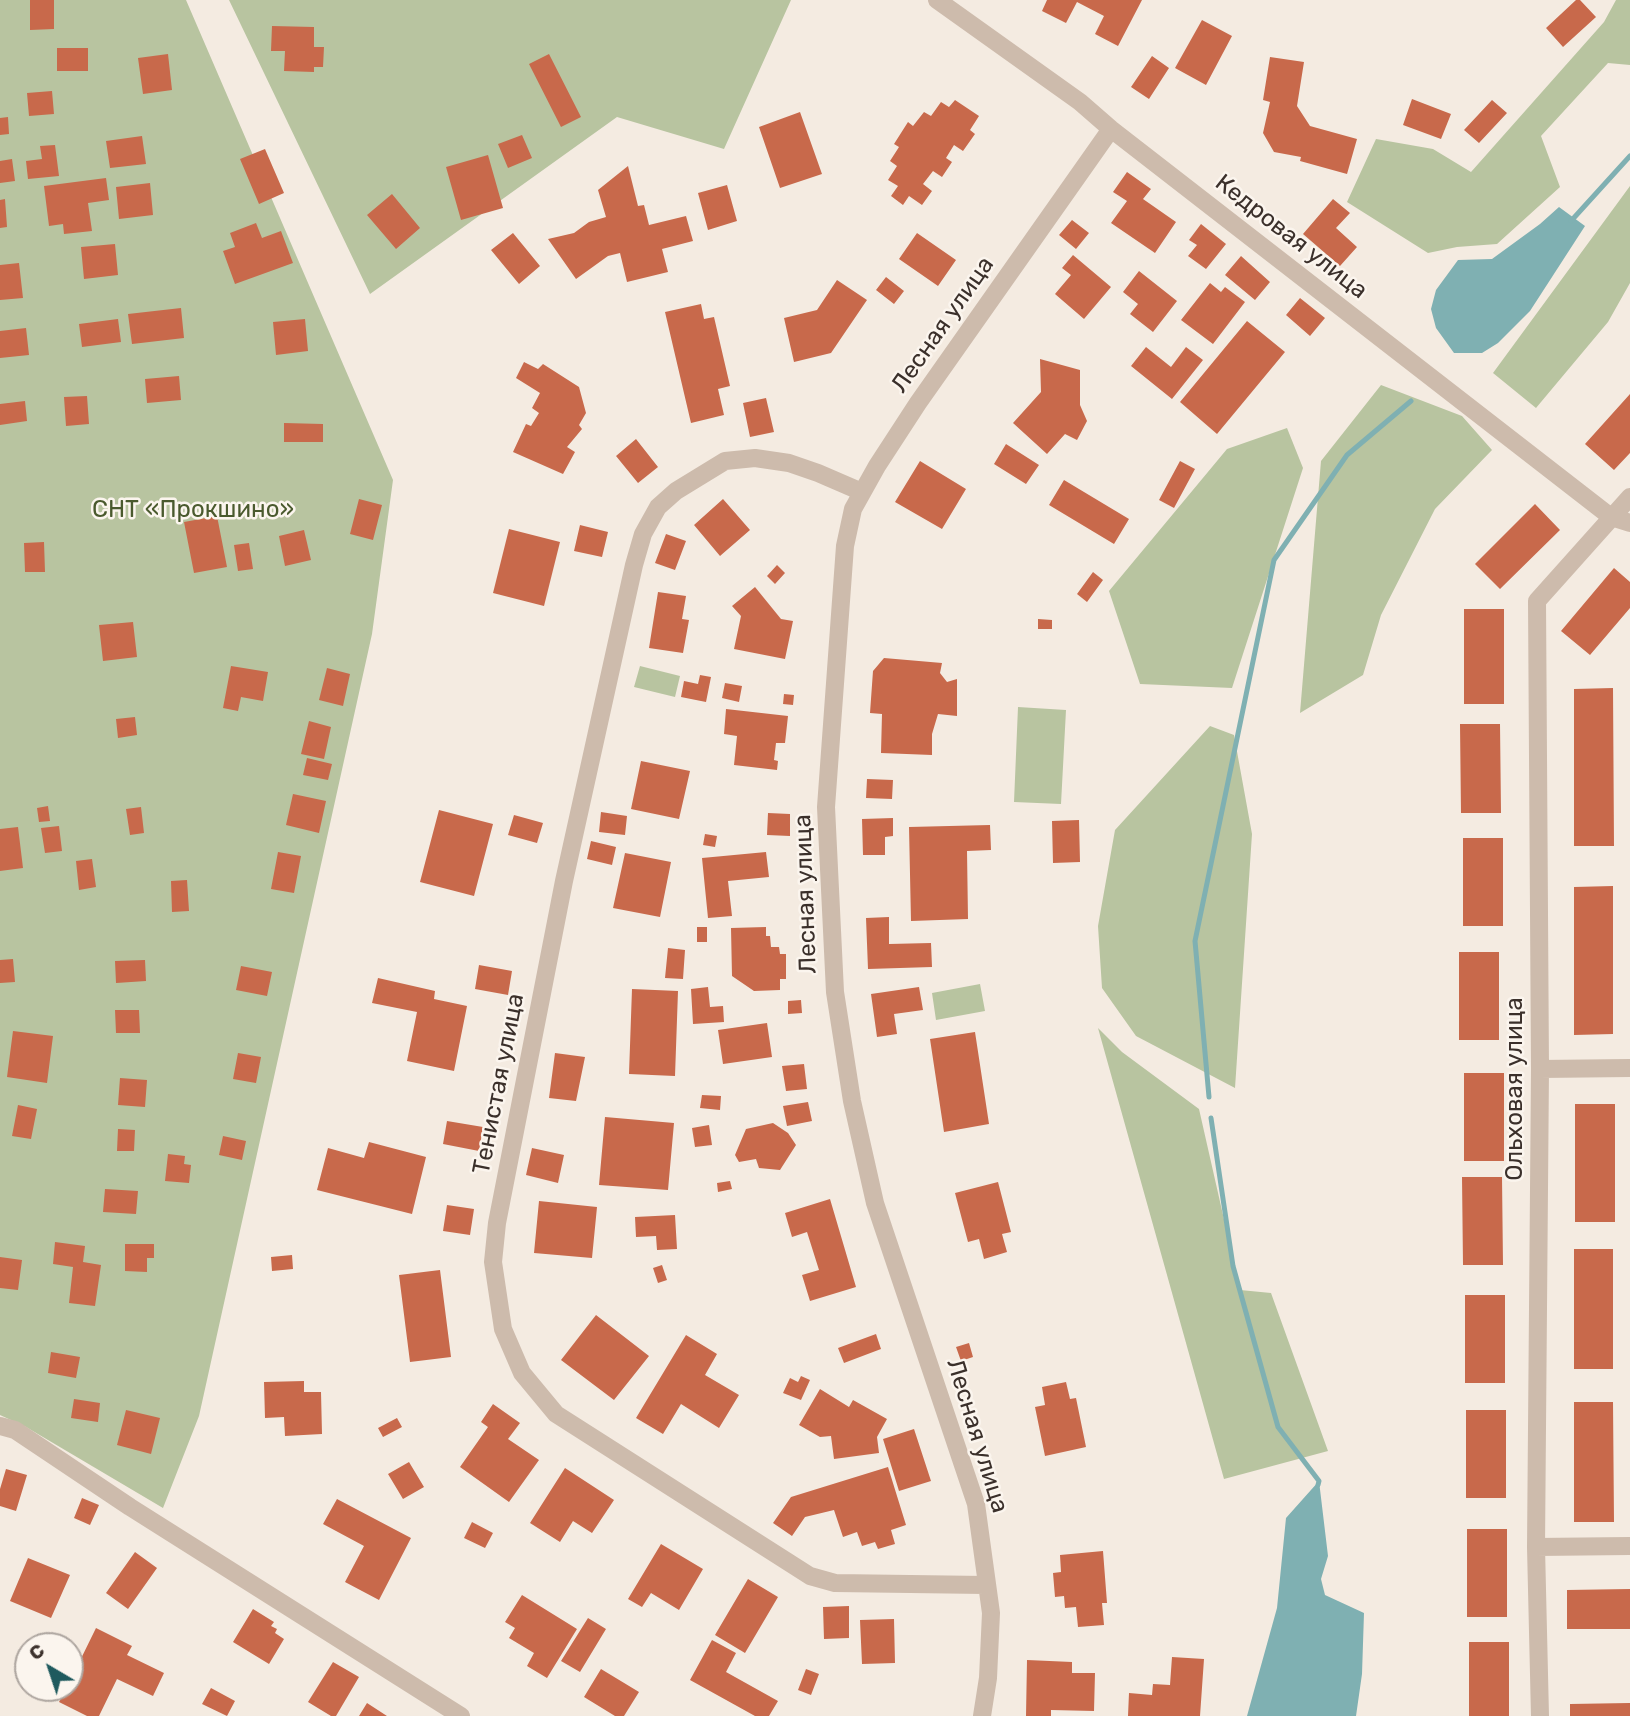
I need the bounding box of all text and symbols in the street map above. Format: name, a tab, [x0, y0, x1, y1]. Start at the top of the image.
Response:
street label: Кедровая улица	[1209, 169, 1373, 305]
street label: Лесная улица	[885, 251, 1001, 399]
park label: СНТ «Прокшино»	[92, 496, 294, 524]
street label: Лесная улица	[789, 814, 823, 974]
street label: Тенистая улица	[467, 991, 531, 1177]
street label: Ольховая улица	[1501, 997, 1529, 1181]
street label: Лесная улица	[940, 1356, 1014, 1516]
north arrow	[14, 1632, 84, 1702]
text: С	[24, 1639, 49, 1665]

